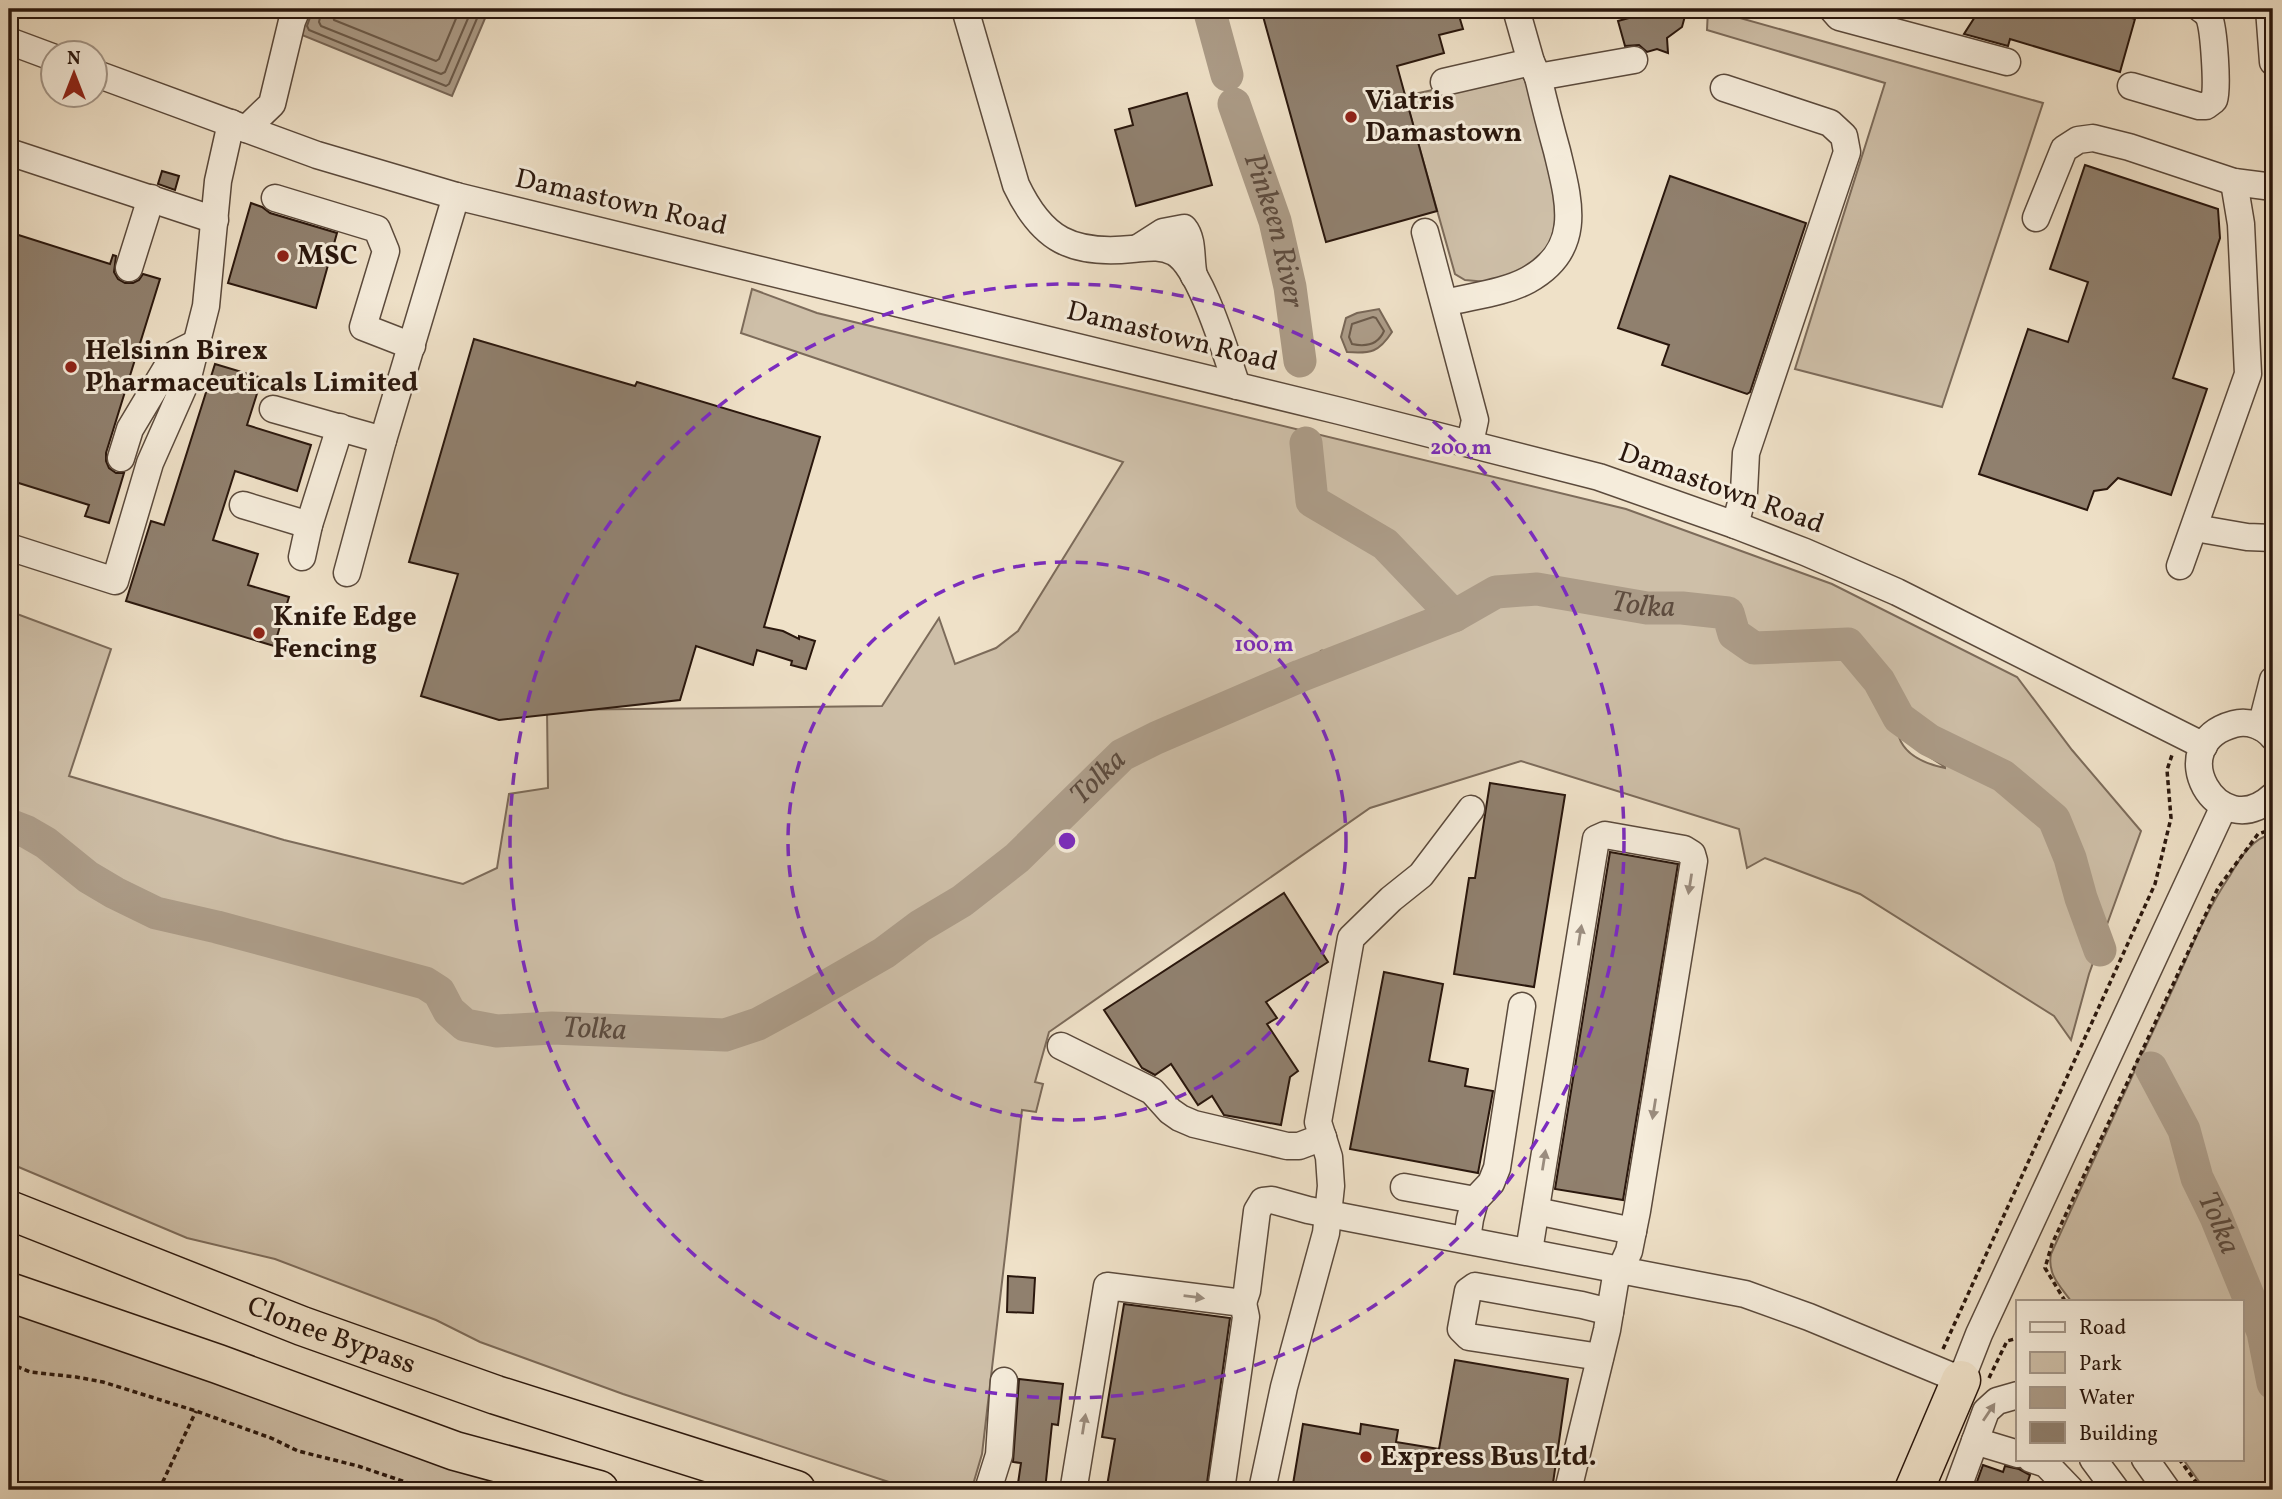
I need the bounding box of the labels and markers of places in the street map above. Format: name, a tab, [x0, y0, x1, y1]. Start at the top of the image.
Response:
place label: Viatris Damastown	[1365, 82, 1522, 153]
marker: Viatris Damastown	[1343, 109, 1359, 125]
place label: MSC	[297, 237, 358, 276]
marker: MSC	[275, 248, 291, 264]
place label: Helsinn Birex Pharmaceuticals Limited	[85, 332, 418, 403]
marker: Helsinn Birex Pharmaceuticals Limited	[63, 359, 79, 375]
place label: Knife Edge Fencing	[273, 598, 417, 669]
marker: Knife Edge Fencing	[251, 625, 267, 641]
centre of rings	[1055, 829, 1079, 853]
place label: Express Bus Ltd.	[1380, 1438, 1597, 1477]
marker: Express Bus Ltd.	[1358, 1449, 1374, 1465]

